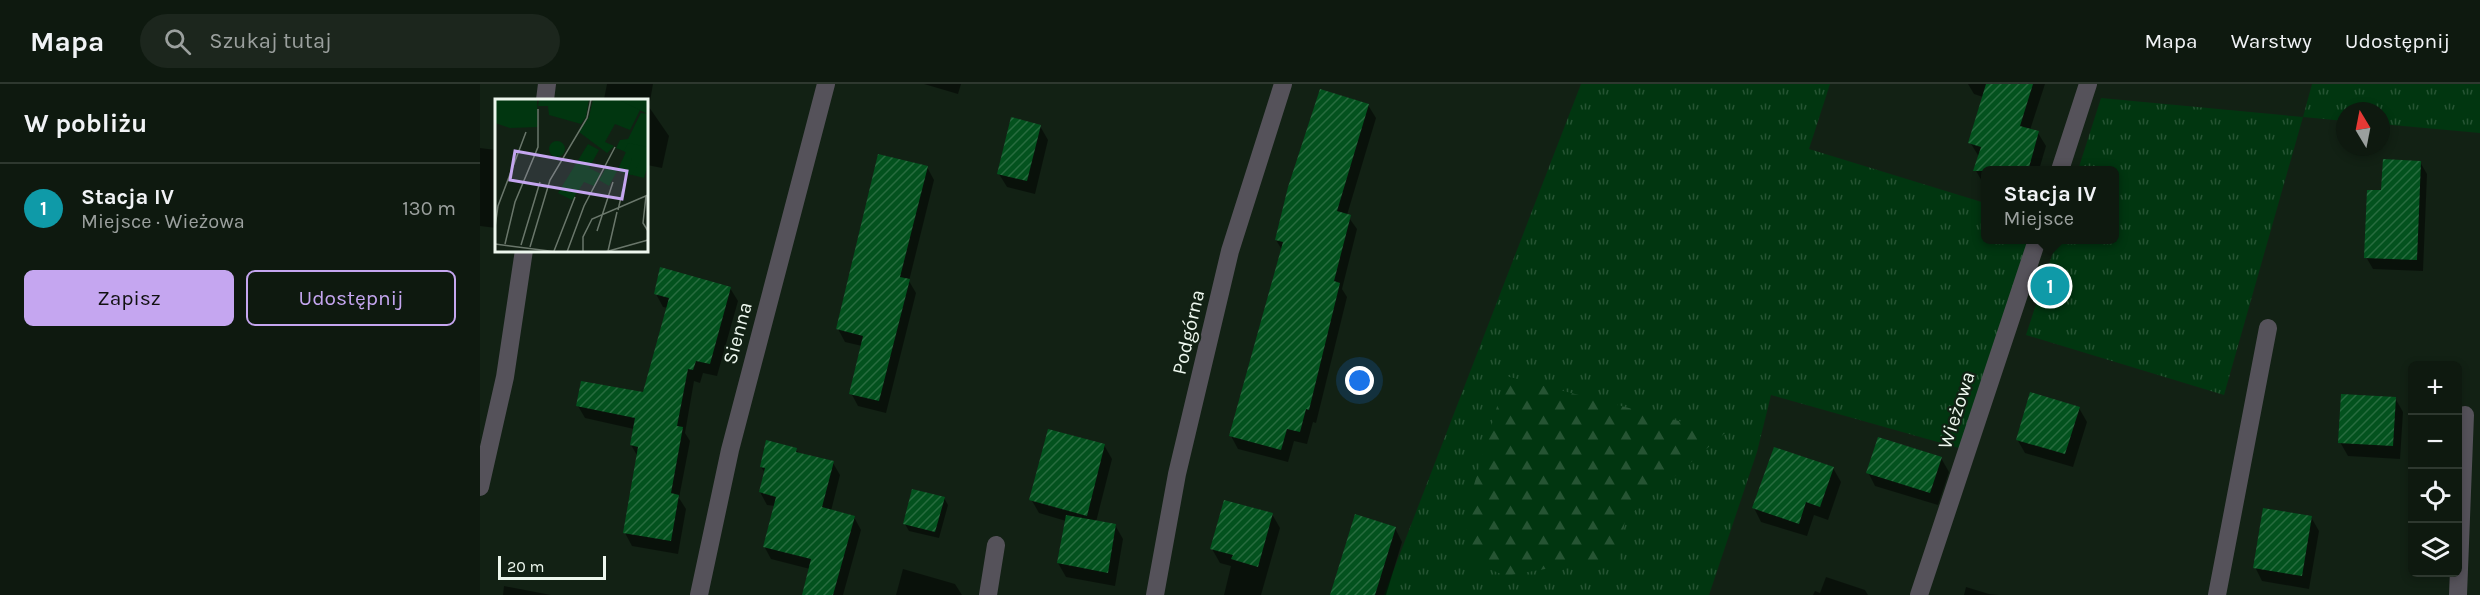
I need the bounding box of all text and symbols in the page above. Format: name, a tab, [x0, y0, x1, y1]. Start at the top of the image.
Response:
search box	[140, 14, 560, 68]
text: Mapa	[30, 25, 104, 58]
icon: search	[161, 25, 194, 58]
text: Szukaj tutaj	[209, 28, 332, 54]
text: Mapa	[2144, 29, 2198, 53]
text: Warstwy	[2231, 29, 2312, 53]
text: Udostępnij	[2345, 29, 2450, 53]
inset map	[495, 99, 648, 252]
north arrow	[2336, 102, 2390, 156]
text: W pobliżu	[24, 108, 147, 139]
popup	[1981, 166, 2119, 244]
text: Stacja IV	[2004, 181, 2096, 207]
text: Stacja IV	[81, 184, 174, 210]
text: 1	[40, 197, 47, 220]
text: 130 m	[402, 197, 456, 220]
text: Miejsce	[2004, 207, 2074, 230]
text: Miejsce · Wieżowa	[81, 210, 245, 233]
pin: 1	[2030, 264, 2070, 308]
button: Zapisz	[24, 270, 234, 326]
button: Udostępnij	[246, 270, 456, 326]
street label: Podgórna	[1168, 287, 1209, 377]
street label: Sienna	[718, 299, 757, 367]
map controls	[2408, 361, 2462, 577]
button: +	[2408, 361, 2462, 415]
your location	[1345, 366, 1374, 395]
street label: Wieżowa	[1933, 369, 1980, 452]
button: −	[2408, 415, 2462, 469]
button: locate	[2408, 469, 2462, 523]
button: layers	[2408, 523, 2462, 577]
scale bar	[498, 553, 606, 580]
text: 20 m	[507, 557, 545, 576]

